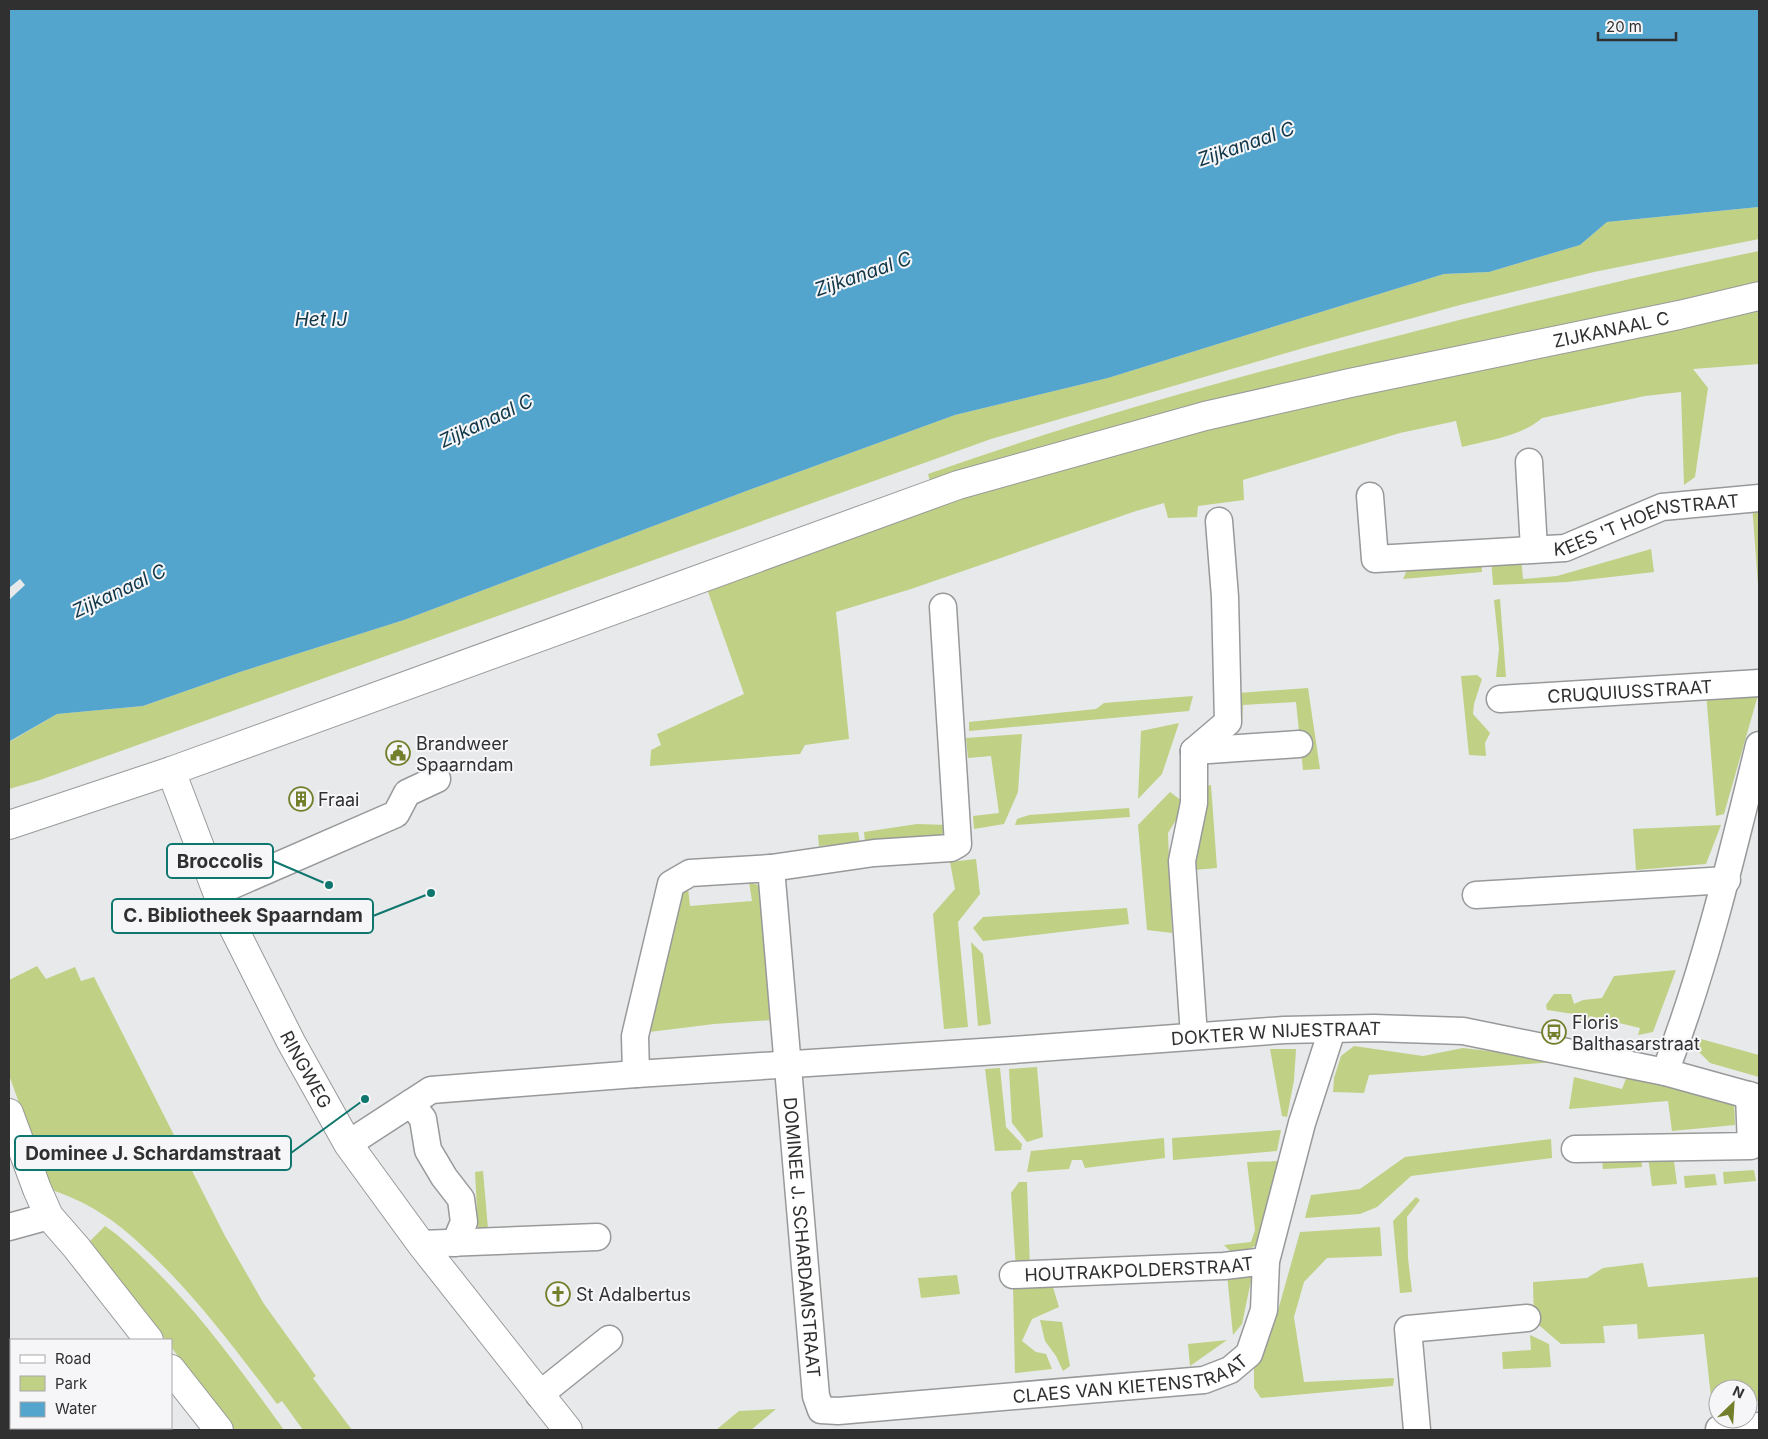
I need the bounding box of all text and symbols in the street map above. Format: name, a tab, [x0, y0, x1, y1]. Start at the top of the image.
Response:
scale bar	[1598, 10, 1676, 42]
text: 20 m	[1606, 17, 1642, 36]
water label: Zijkanaal C	[1194, 117, 1298, 171]
water label: Zijkanaal C	[811, 247, 915, 301]
street label: ZIJKANAAL C	[1551, 307, 1671, 351]
water label: Het IJ	[295, 308, 347, 331]
water label: Zijkanaal C	[435, 389, 537, 453]
street label: KEES 'T HOENSTRAAT	[1553, 489, 1740, 559]
water label: Zijkanaal C	[68, 559, 170, 623]
street label: CRUQUIUSSTRAAT	[1547, 675, 1713, 707]
place label: Brandweer Spaarndam	[416, 733, 514, 775]
public building icon: Brandweer Spaarndam	[385, 740, 411, 766]
building icon: Fraai	[288, 786, 314, 812]
place label: Fraai	[318, 789, 359, 810]
callout: Broccolis	[167, 844, 273, 878]
text: Broccolis	[177, 850, 263, 873]
callout: C. Bibliotheek Spaarndam	[112, 899, 373, 933]
text: C. Bibliotheek Spaarndam	[123, 904, 363, 927]
place label: Floris Balthasarstraat	[1572, 1012, 1700, 1054]
street label: DOKTER W NIJESTRAAT	[1170, 1017, 1381, 1049]
bus stop icon: Floris Balthasarstraat	[1541, 1019, 1567, 1045]
street label: RINGWEG	[276, 1027, 336, 1112]
street label: DOMINEE J. SCHARDAMSTRAAT	[780, 1096, 825, 1378]
callout: Dominee J. Schardamstraat	[15, 1136, 291, 1170]
text: Dominee J. Schardamstraat	[25, 1142, 281, 1165]
street label: HOUTRAKPOLDERSTRAAT	[1024, 1252, 1254, 1285]
church icon: St Adalbertus	[545, 1281, 571, 1307]
place label: St Adalbertus	[576, 1284, 691, 1305]
legend	[10, 1339, 172, 1429]
text: Road	[55, 1349, 91, 1368]
street label: CLAES VAN KIETENSTRAAT	[1012, 1350, 1252, 1407]
text: Park	[55, 1374, 88, 1393]
north arrow	[1708, 1379, 1758, 1429]
text: N	[1730, 1382, 1747, 1402]
text: Water	[55, 1399, 97, 1418]

